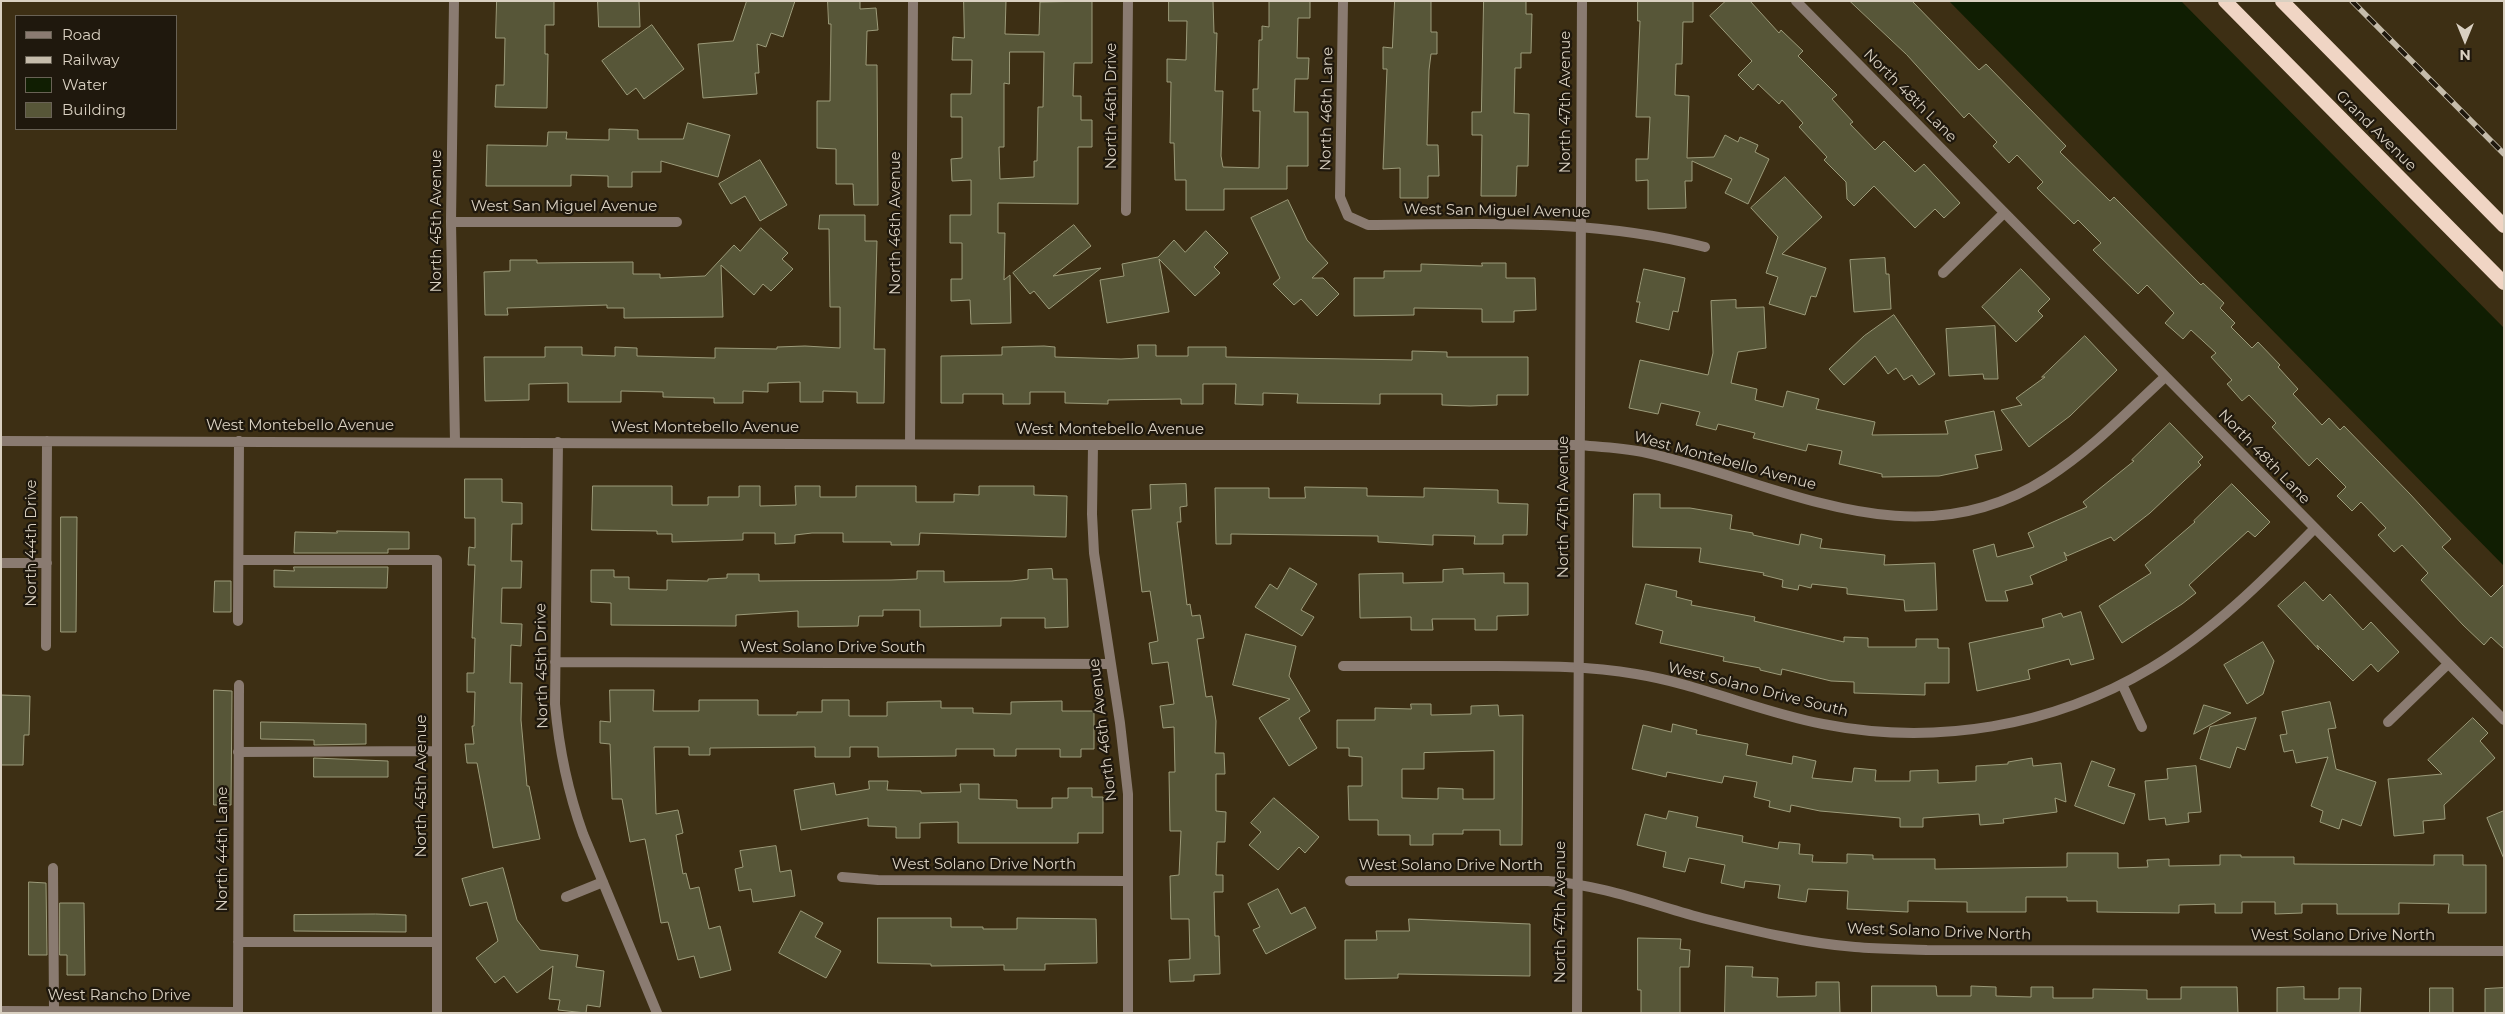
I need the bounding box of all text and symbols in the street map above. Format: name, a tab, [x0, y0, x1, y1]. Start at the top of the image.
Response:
legend	[15, 15, 178, 130]
north arrow	[2440, 15, 2490, 65]
text: Road	[62, 25, 101, 44]
street label: North 47th Avenue	[1557, 31, 1575, 173]
street label: North 46th Drive	[1103, 43, 1121, 169]
street label: North 48th Lane	[1860, 46, 1960, 146]
text: N	[2459, 46, 2471, 64]
street label: North 46th Lane	[1317, 47, 1337, 171]
text: Railway	[62, 50, 119, 69]
text: Water	[62, 75, 108, 94]
street label: Grand Avenue	[2332, 87, 2420, 175]
text: Building	[62, 100, 126, 119]
street label: North 45th Avenue	[428, 149, 446, 293]
street label: North 46th Avenue	[887, 151, 905, 295]
street label: West San Miguel Avenue	[471, 198, 657, 216]
street label: West San Miguel Avenue	[1403, 200, 1591, 222]
street label: North 48th Lane	[2214, 406, 2314, 508]
street label: West Montebello Avenue	[206, 417, 394, 435]
street label: West Montebello Avenue	[611, 419, 799, 437]
street label: West Montebello Avenue	[1016, 421, 1204, 439]
street label: West Montebello Avenue	[1632, 428, 1818, 494]
street label: North 47th Avenue	[1555, 436, 1573, 578]
street label: North 44th Drive	[23, 479, 41, 607]
street label: North 45th Drive	[532, 603, 552, 729]
street label: West Solano Drive South	[740, 639, 926, 657]
street label: North 46th Avenue	[1085, 658, 1121, 802]
street label: West Solano Drive South	[1666, 659, 1850, 721]
street label: North 45th Avenue	[413, 714, 431, 858]
street label: North 44th Lane	[214, 787, 232, 911]
street label: North 47th Avenue	[1552, 841, 1570, 983]
street label: West Solano Drive North	[892, 856, 1076, 874]
street label: West Solano Drive North	[1359, 857, 1543, 875]
street label: West Solano Drive North	[1846, 920, 2032, 944]
street label: West Solano Drive North	[2251, 927, 2435, 945]
street label: West Rancho Drive	[47, 987, 191, 1005]

